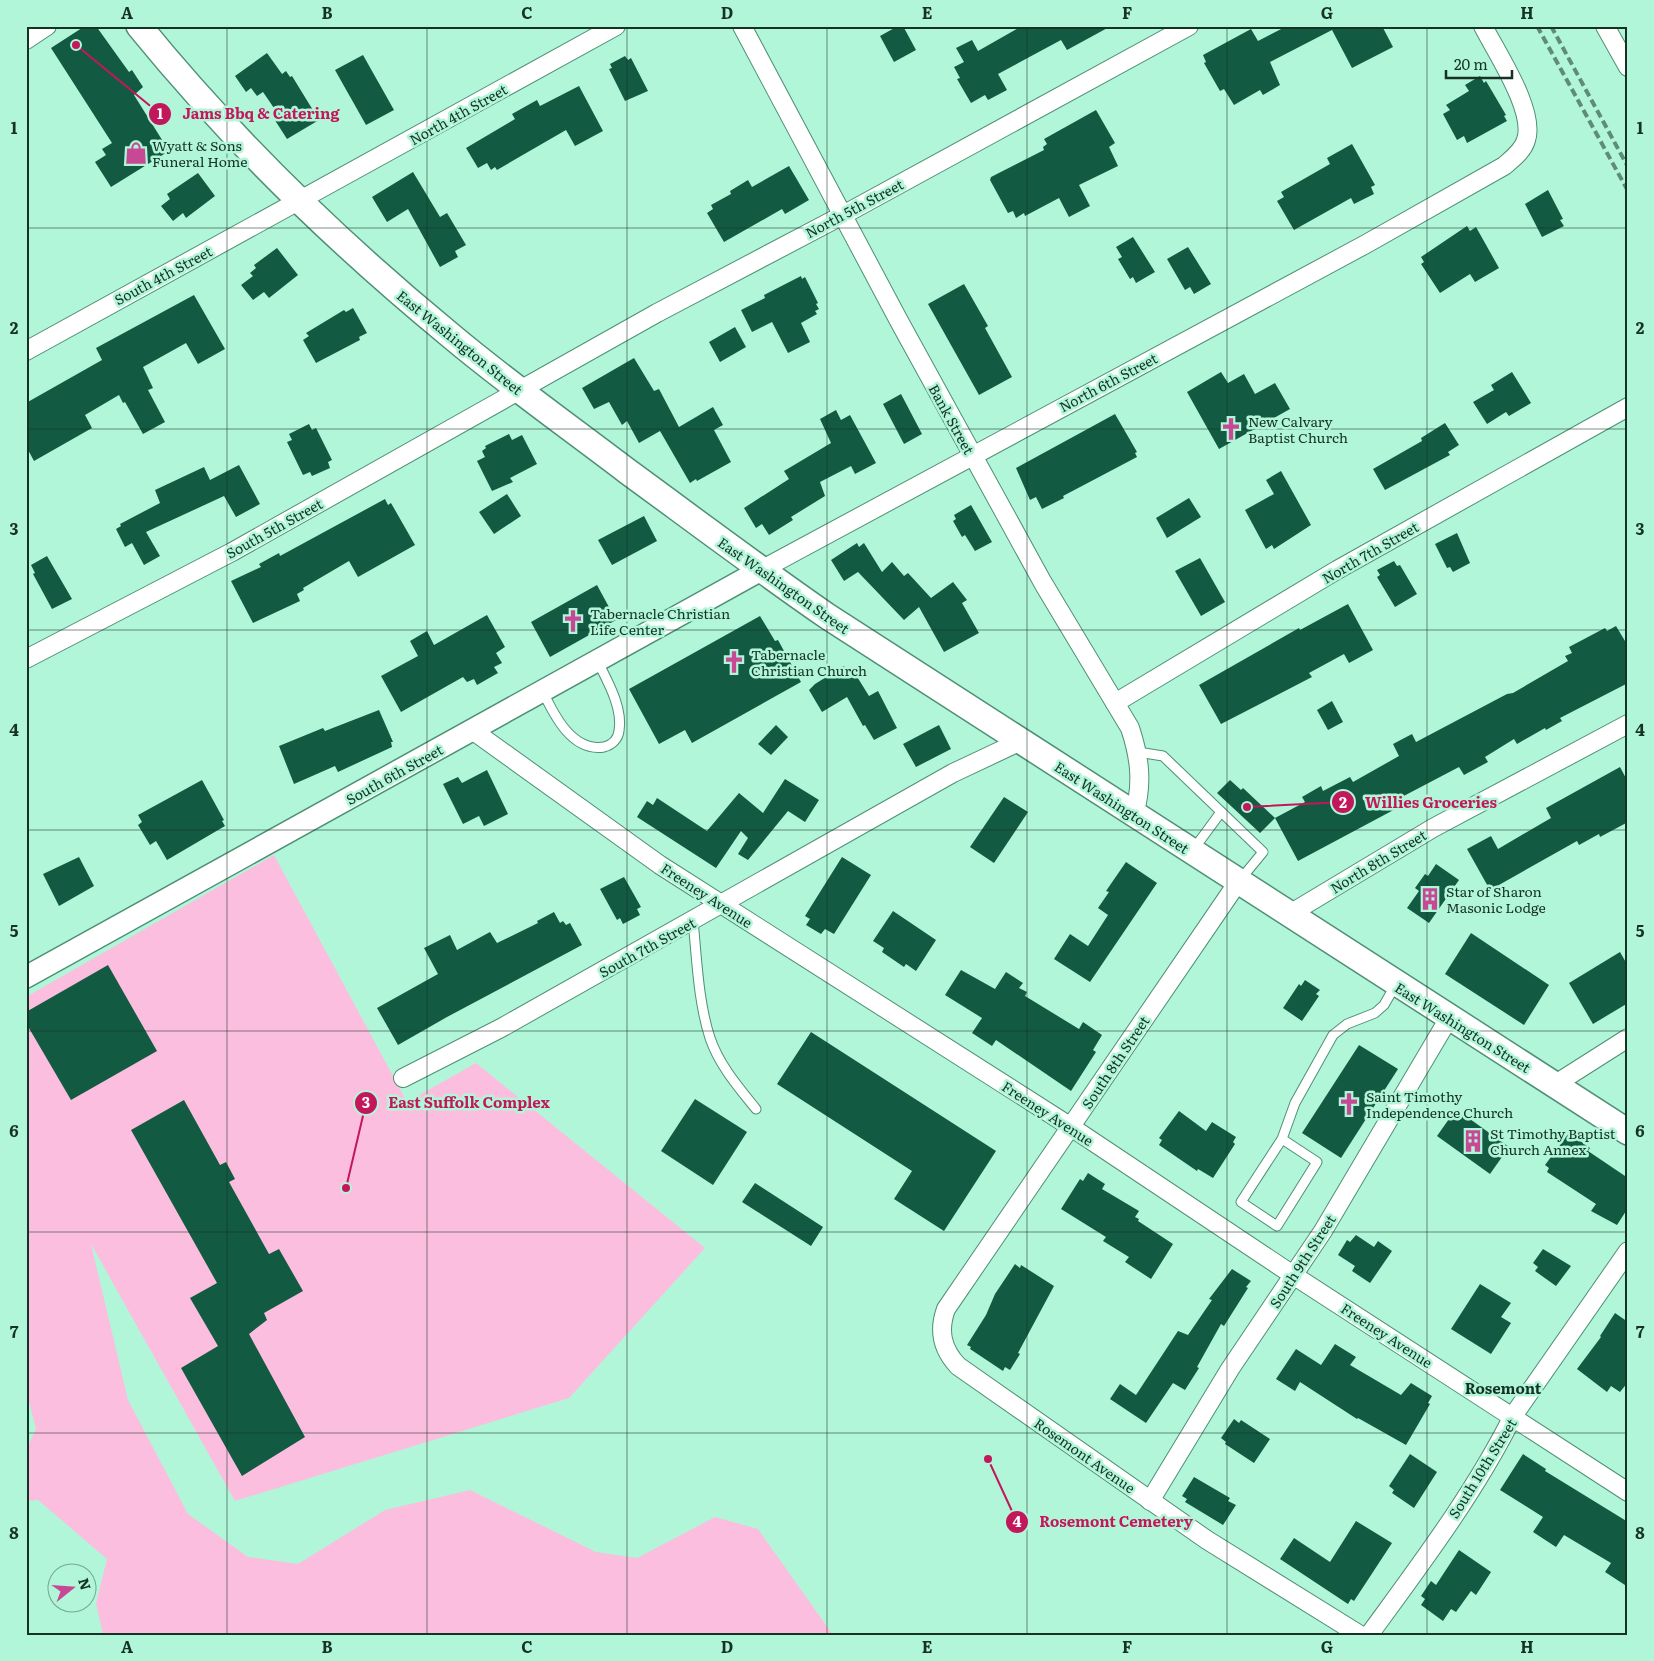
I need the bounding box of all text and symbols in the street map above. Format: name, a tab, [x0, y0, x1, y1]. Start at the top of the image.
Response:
text: A	[121, 0, 133, 24]
text: B	[321, 0, 333, 24]
text: C	[521, 0, 533, 24]
text: D	[721, 0, 733, 24]
text: E	[922, 0, 933, 24]
text: F	[1122, 0, 1132, 24]
text: G	[1321, 0, 1333, 24]
text: H	[1520, 0, 1534, 24]
scale bar	[1446, 48, 1513, 80]
text: 20 m	[1454, 52, 1488, 75]
street label: North 4th Street	[406, 79, 511, 149]
callout: Jams Bbq & Catering	[148, 99, 350, 129]
text: 1	[157, 101, 163, 124]
text: Jams Bbq & Catering	[183, 101, 340, 124]
text: 1	[11, 115, 18, 139]
text: 1	[1637, 115, 1644, 139]
place label: Wyatt & Sons Funeral Home	[152, 135, 248, 171]
shop icon: Wyatt & Sons Funeral Home	[123, 140, 149, 166]
street label: North 5th Street	[801, 174, 907, 242]
street label: South 4th Street	[111, 241, 216, 309]
street label: East Washington Street	[393, 285, 527, 399]
text: 2	[10, 315, 19, 339]
text: 2	[1636, 315, 1645, 339]
street label: North 6th Street	[1055, 347, 1161, 416]
street label: Bank Street	[925, 380, 980, 458]
place label: New Calvary Baptist Church	[1248, 411, 1348, 447]
church icon: New Calvary Baptist Church	[1218, 416, 1244, 442]
street label: South 5th Street	[222, 493, 326, 563]
text: 3	[10, 516, 19, 540]
street label: North 7th Street	[1318, 516, 1422, 588]
text: 3	[1636, 516, 1645, 540]
street label: East Washington Street	[714, 532, 854, 638]
place label: Tabernacle Christian Life Center	[590, 603, 730, 639]
church icon: Tabernacle Christian Life Center	[560, 608, 586, 634]
place label: Tabernacle Christian Church	[751, 644, 867, 680]
church icon: Tabernacle Christian Church	[721, 649, 747, 675]
text: 4	[9, 717, 19, 741]
text: 4	[1635, 717, 1645, 741]
street label: South 6th Street	[342, 739, 446, 809]
street label: East Washington Street	[1051, 756, 1193, 858]
callout: Willies Groceries	[1331, 787, 1507, 817]
text: 2	[1339, 790, 1347, 813]
text: Willies Groceries	[1365, 790, 1497, 813]
street label: North 8th Street	[1326, 824, 1430, 898]
street label: Freeney Avenue	[657, 858, 757, 932]
place label: Star of Sharon Masonic Lodge	[1446, 881, 1546, 917]
building icon: Star of Sharon Masonic Lodge	[1417, 886, 1443, 912]
street label: South 7th Street	[595, 912, 699, 982]
text: 5	[10, 918, 19, 942]
text: 5	[1636, 918, 1645, 942]
street label: East Washington Street	[1391, 977, 1535, 1077]
street label: South 8th Street	[1076, 1011, 1154, 1112]
street label: Freeney Avenue	[998, 1076, 1098, 1150]
place label: Saint Timothy Independence Church	[1366, 1086, 1513, 1122]
callout: East Suffolk Complex	[354, 1088, 560, 1118]
text: 3	[362, 1090, 370, 1113]
text: East Suffolk Complex	[388, 1090, 550, 1113]
church icon: Saint Timothy Independence Church	[1336, 1091, 1362, 1117]
text: 6	[9, 1118, 19, 1142]
text: 6	[1635, 1118, 1645, 1142]
place label: St Timothy Baptist Church Annex	[1490, 1123, 1616, 1159]
building icon: St Timothy Baptist Church Annex	[1460, 1128, 1486, 1154]
street label: South 9th Street	[1264, 1210, 1340, 1312]
street label: Freeney Avenue	[1337, 1298, 1437, 1372]
text: 7	[10, 1319, 19, 1343]
text: 7	[1636, 1319, 1645, 1343]
district label: Rosemont	[1465, 1376, 1542, 1399]
street label: Rosemont Avenue	[1030, 1413, 1140, 1497]
street label: South 10th Street	[1443, 1414, 1521, 1522]
callout: Rosemont Cemetery	[1004, 1507, 1203, 1537]
text: 4	[1012, 1509, 1022, 1532]
text: Rosemont Cemetery	[1039, 1509, 1194, 1532]
text: 8	[9, 1520, 19, 1544]
text: 8	[1635, 1520, 1645, 1544]
north arrow	[48, 1564, 98, 1614]
text: N	[74, 1575, 97, 1593]
text: A	[121, 1634, 133, 1658]
text: B	[321, 1634, 333, 1658]
text: C	[521, 1634, 533, 1658]
text: D	[721, 1634, 733, 1658]
text: E	[922, 1634, 933, 1658]
text: F	[1122, 1634, 1132, 1658]
text: G	[1321, 1634, 1333, 1658]
text: H	[1520, 1634, 1534, 1658]

